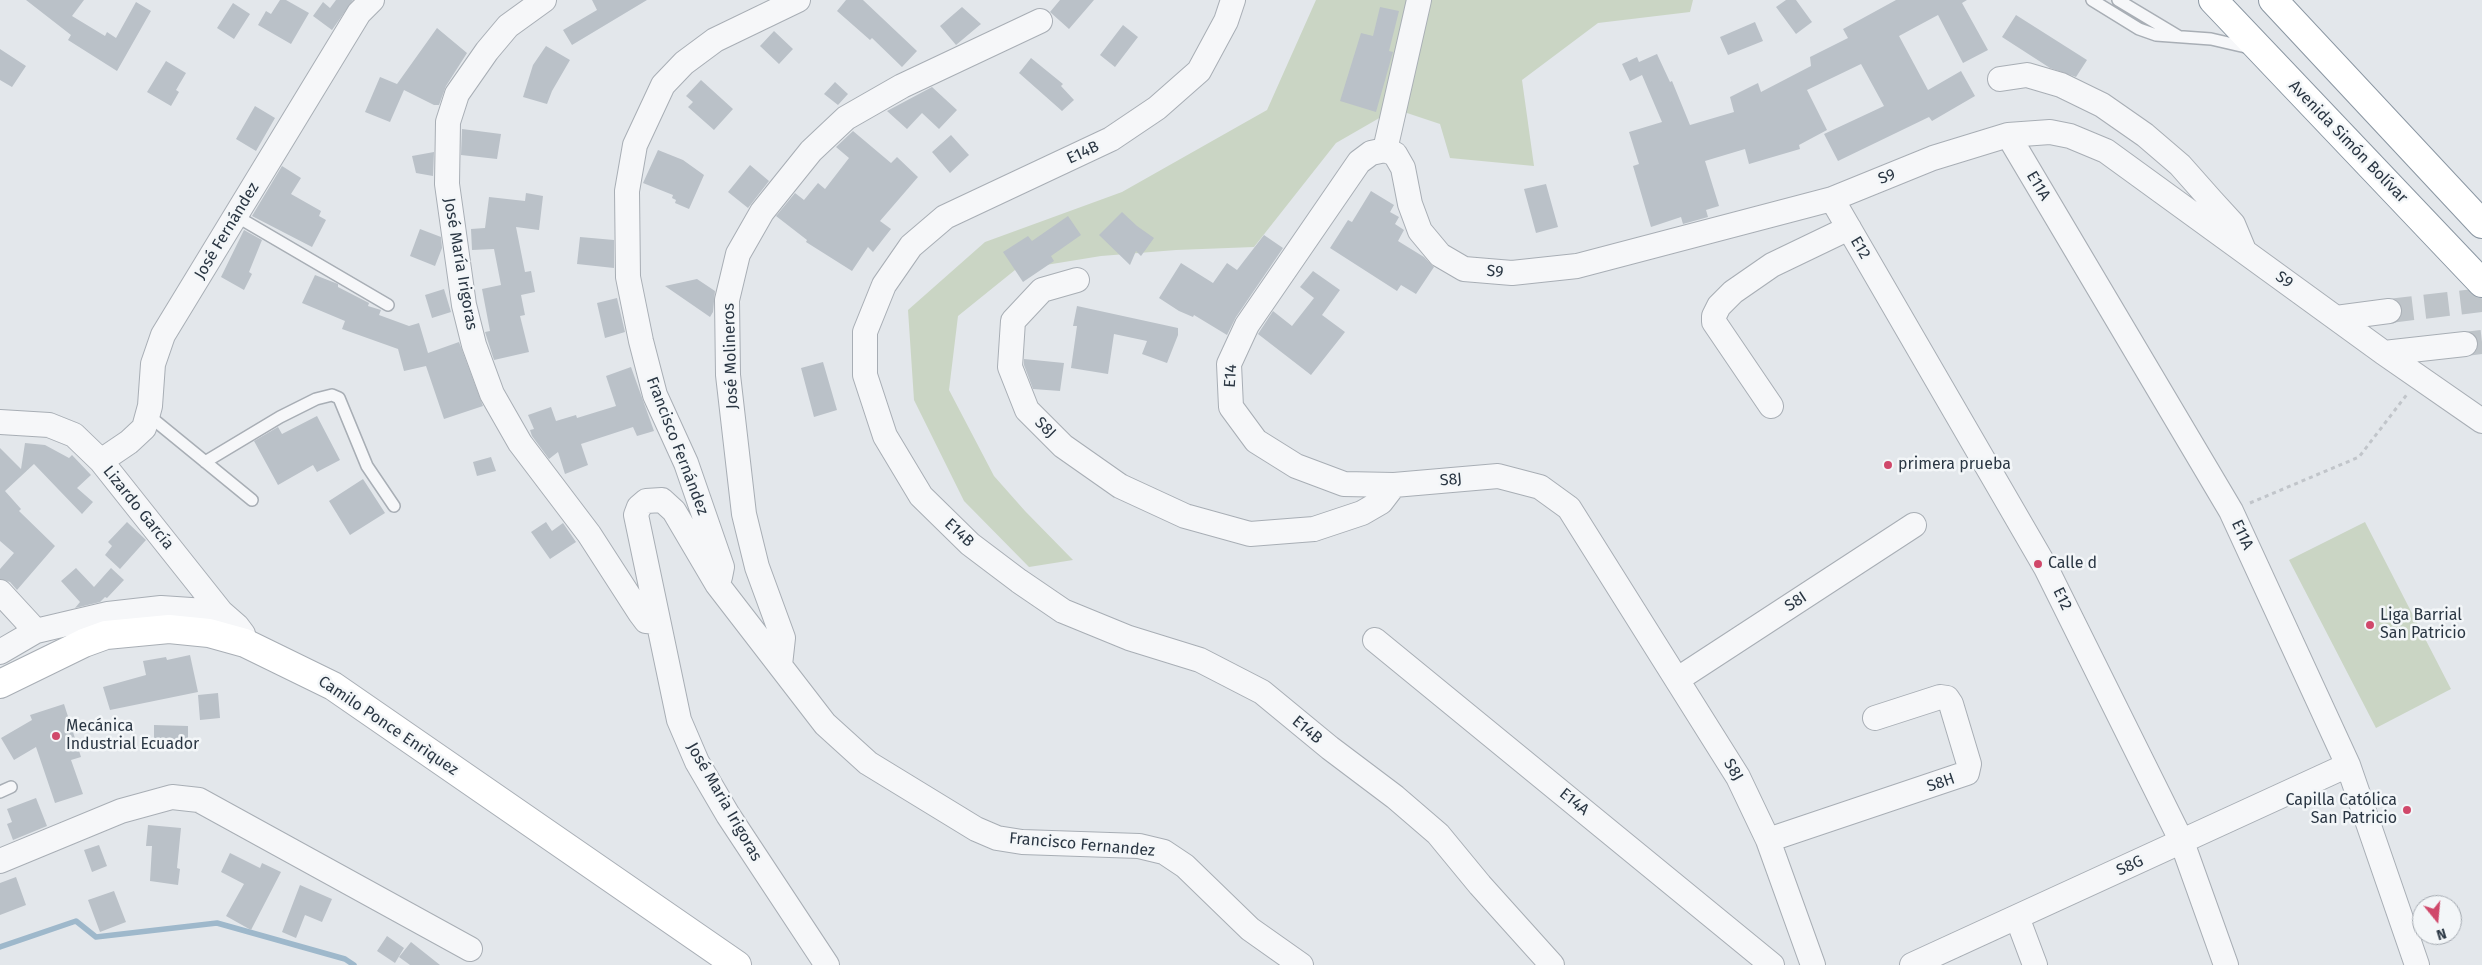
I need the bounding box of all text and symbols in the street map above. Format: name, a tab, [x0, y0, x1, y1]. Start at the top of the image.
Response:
street label: Avenida Simón Bolívar	[2285, 77, 2411, 207]
street label: E14B	[1064, 137, 1102, 169]
street label: S9	[1876, 165, 1898, 189]
street label: E11A	[2022, 168, 2054, 204]
street label: José Fernández	[191, 179, 263, 283]
street label: José María Irigoras	[439, 196, 481, 332]
street label: E12	[1846, 233, 1874, 263]
street label: S9	[1486, 262, 1504, 282]
street label: S9	[2272, 267, 2296, 293]
street label: José Molineros	[720, 303, 742, 409]
street label: E14	[1221, 364, 1241, 388]
street label: Francisco Fernández	[642, 374, 712, 518]
street label: S8J	[1030, 413, 1060, 443]
place label: primera prueba	[1898, 455, 2011, 475]
marker: primera prueba	[1882, 459, 1894, 471]
street label: Lizardo García	[98, 462, 178, 554]
street label: S8J	[1439, 469, 1463, 491]
street label: E14B	[940, 515, 978, 551]
street label: E11A	[2227, 517, 2257, 553]
place label: Calle d	[2048, 554, 2097, 574]
marker: Calle d	[2032, 558, 2044, 570]
street label: E12	[2048, 584, 2076, 614]
street label: S8I	[1781, 588, 1811, 616]
place label: Liga Barrial San Patricio	[2380, 606, 2466, 644]
marker: Liga Barrial San Patricio	[2364, 619, 2376, 631]
street label: Camilo Ponce Enrìquez	[314, 672, 462, 780]
street label: E14B	[1288, 712, 1326, 748]
place label: Mecánica Industrial Ecuador	[66, 717, 199, 755]
marker: Mecánica Industrial Ecuador	[50, 730, 62, 742]
street label: José Maria Irigoras	[682, 739, 766, 865]
street label: S8J	[1719, 756, 1747, 784]
street label: S8H	[1924, 769, 1958, 797]
street label: E14A	[1555, 784, 1593, 820]
place label: Capilla Católica San Patricio	[2285, 791, 2397, 829]
marker: Capilla Católica San Patricio	[2401, 804, 2413, 816]
street label: Francisco Fernandez	[1008, 829, 1156, 861]
street label: S8G	[2113, 852, 2147, 880]
north arrow	[2412, 895, 2462, 945]
text: N	[2434, 924, 2448, 943]

